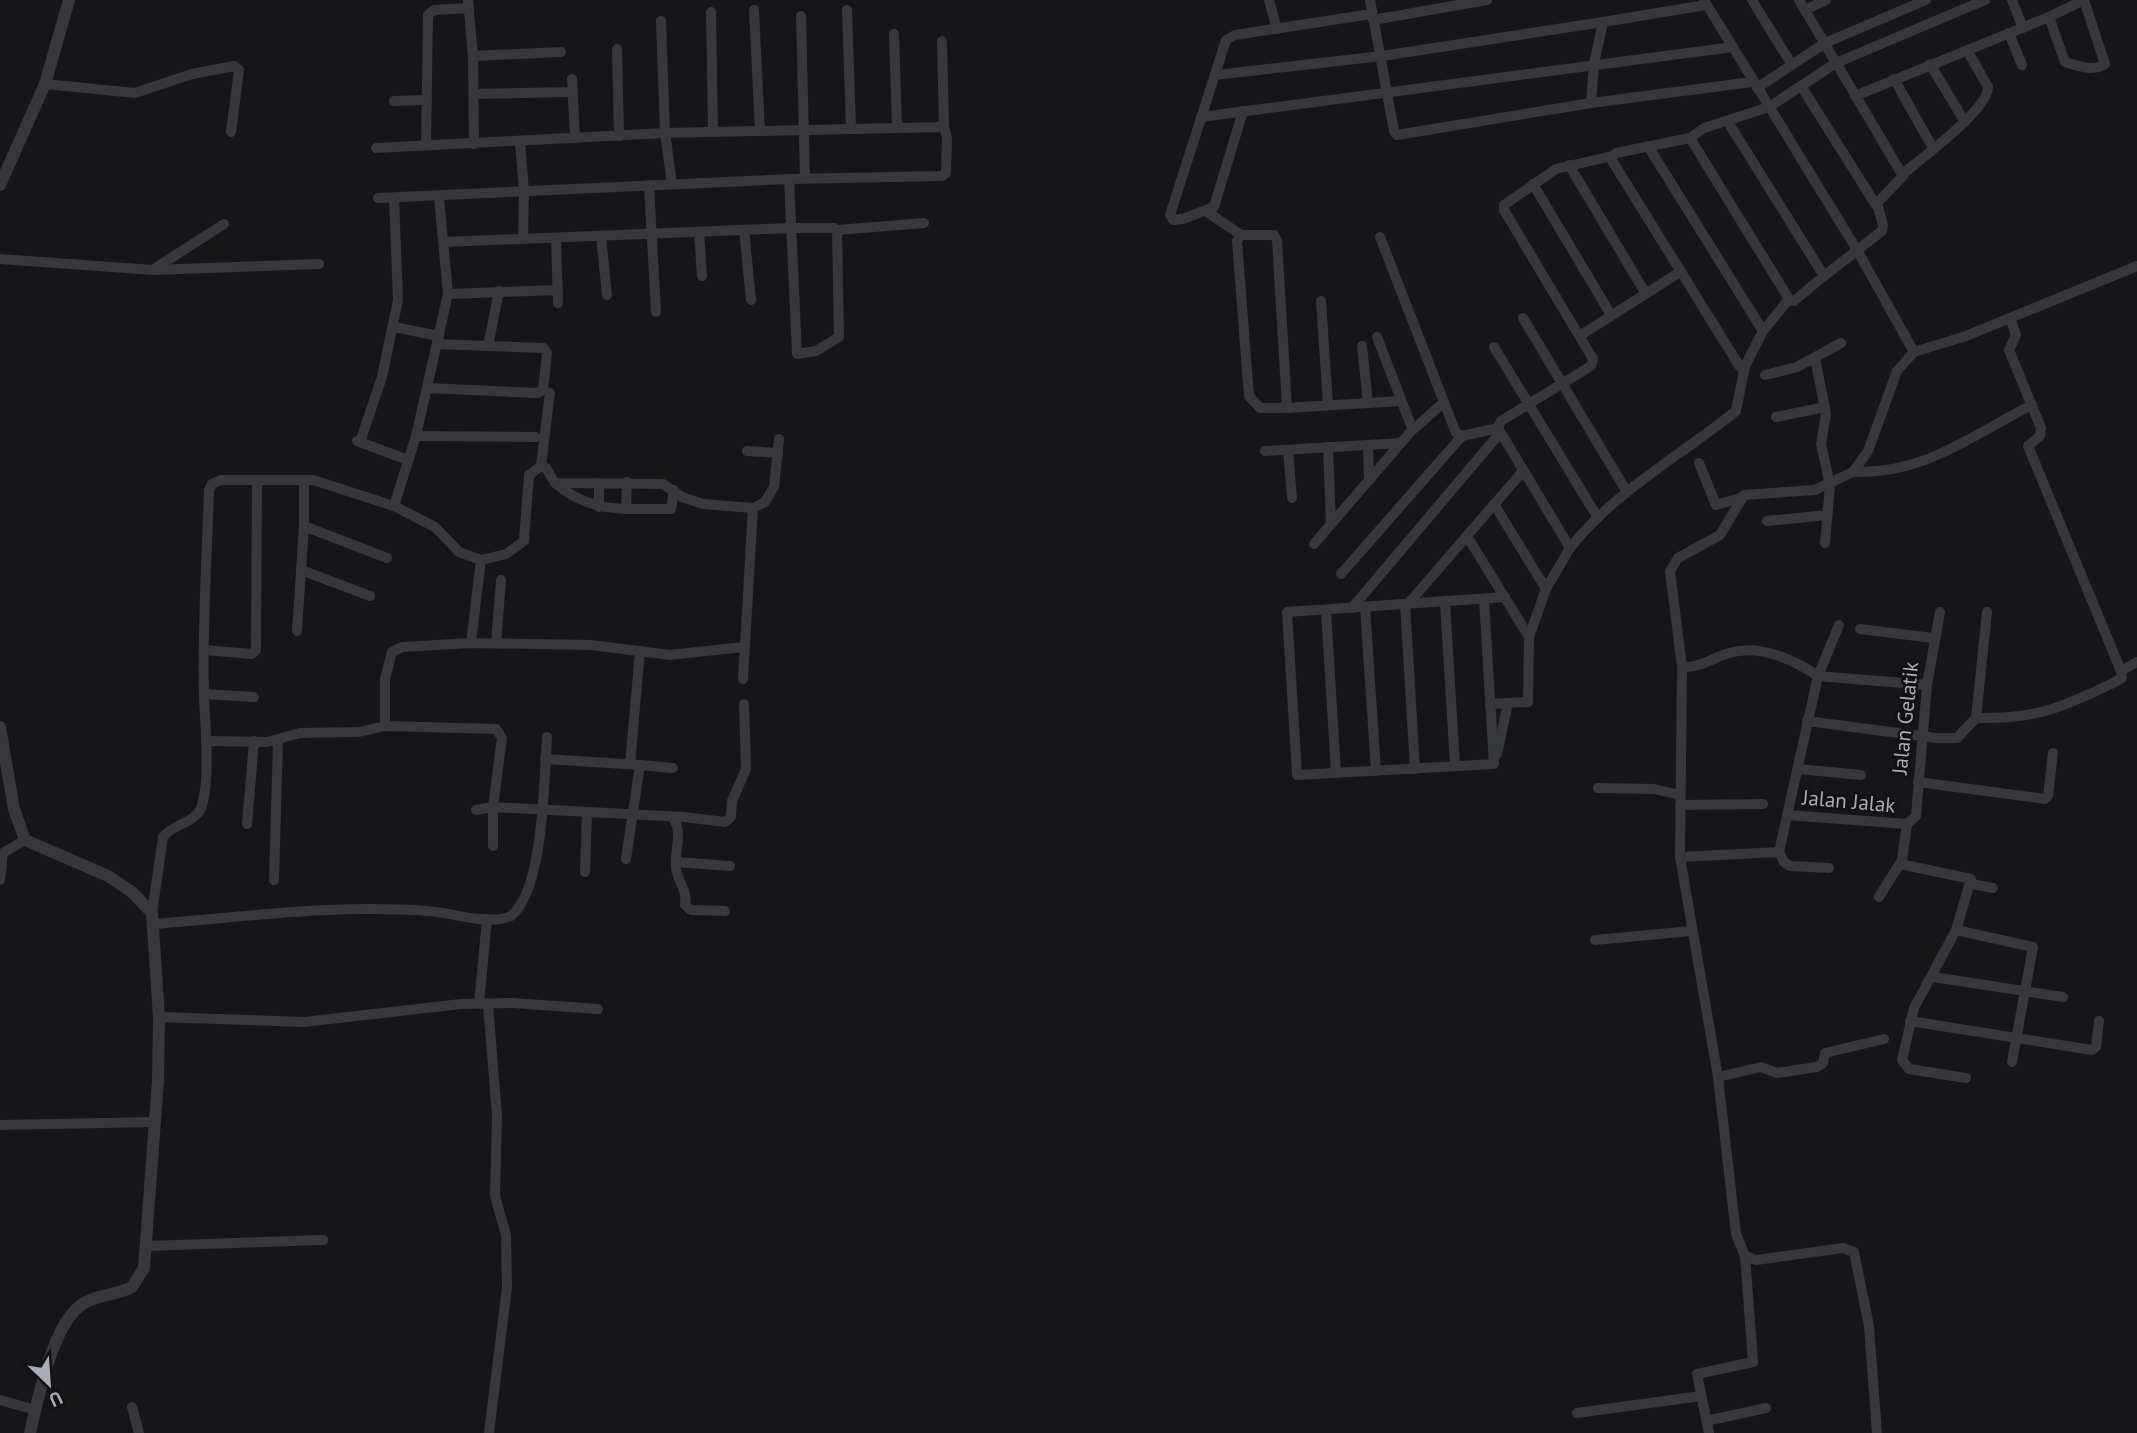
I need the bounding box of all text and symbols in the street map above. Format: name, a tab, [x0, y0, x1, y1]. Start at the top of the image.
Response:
street label: Jalan Gelatik	[1886, 660, 1924, 777]
street label: Jalan Jalak	[1800, 783, 1897, 819]
north arrow	[14, 1349, 84, 1419]
text: U	[46, 1386, 67, 1413]

